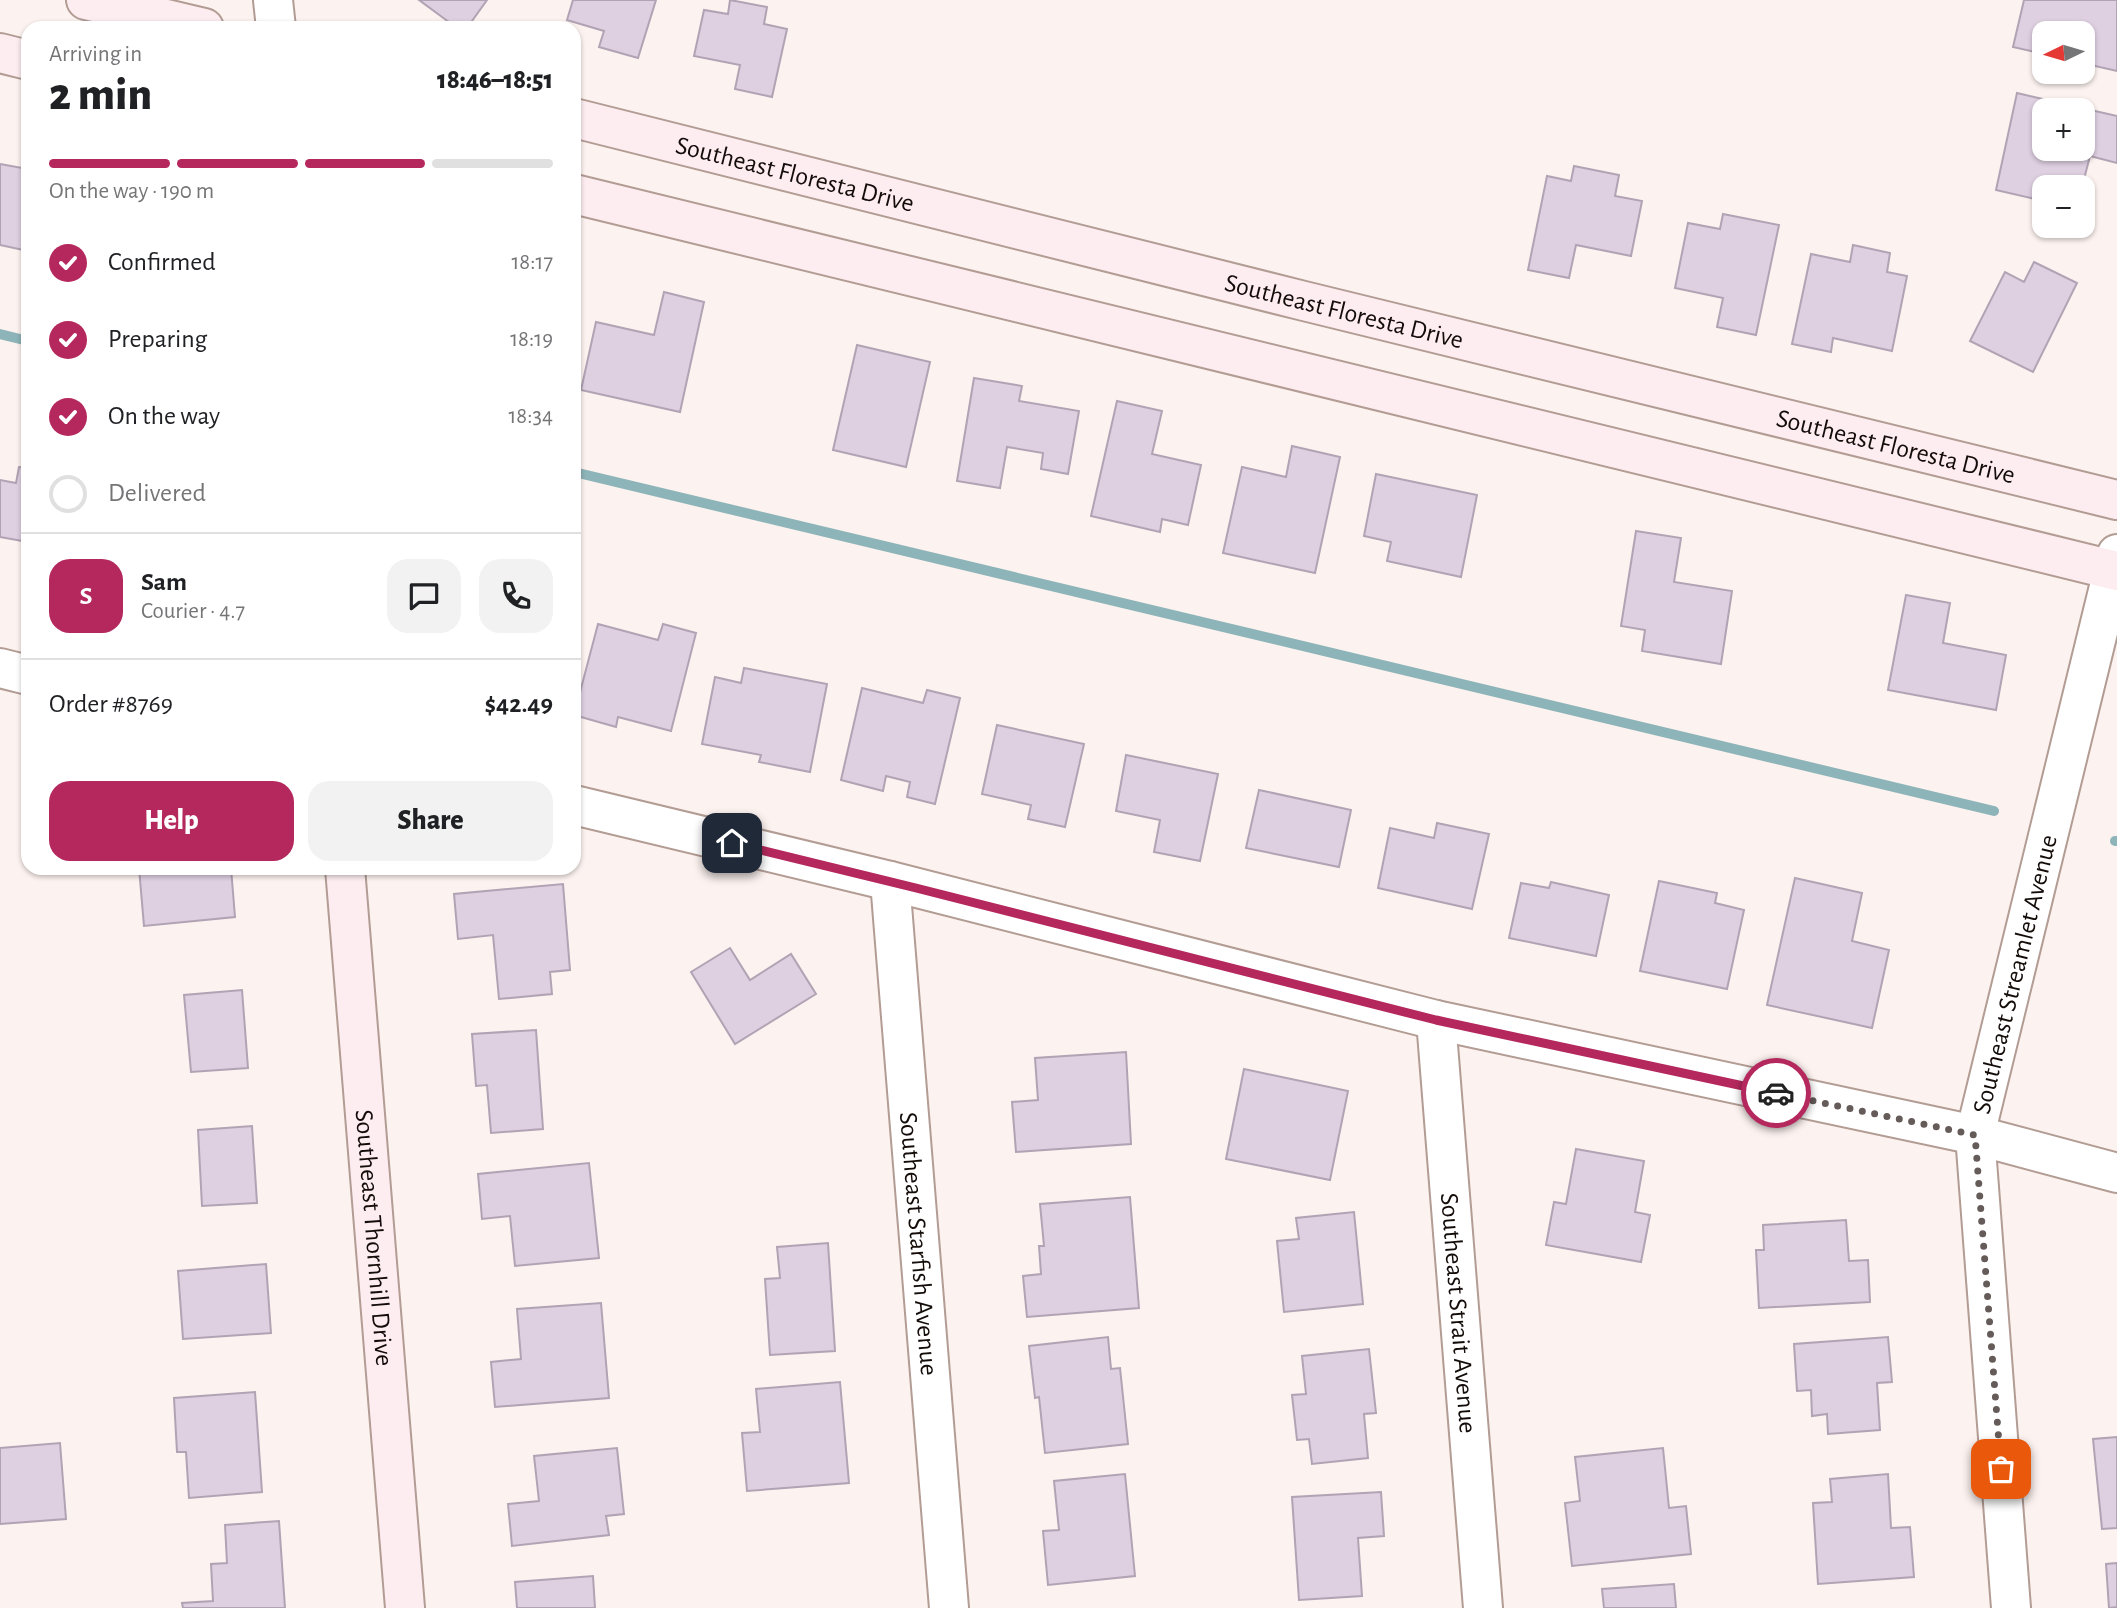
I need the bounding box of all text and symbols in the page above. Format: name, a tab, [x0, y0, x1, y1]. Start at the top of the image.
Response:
north arrow	[2032, 21, 2095, 84]
map controls	[2032, 21, 2095, 238]
text: Arriving in	[49, 43, 142, 66]
text: 18:46–18:51	[437, 67, 553, 93]
text: 2 min	[49, 72, 152, 118]
button: +	[2032, 98, 2095, 161]
street label: Southeast Floresta Drive	[673, 132, 917, 217]
button: −	[2032, 175, 2095, 238]
text: On the way · 190 m	[49, 180, 214, 203]
icon: check	[49, 244, 87, 282]
text: Confirmed	[108, 249, 216, 275]
text: 18:17	[511, 251, 553, 274]
street label: Southeast Floresta Drive	[1222, 270, 1466, 354]
icon: check	[49, 321, 87, 359]
text: Preparing	[108, 326, 207, 352]
text: 18:19	[510, 328, 553, 351]
icon: check	[49, 398, 87, 436]
text: On the way	[108, 403, 220, 429]
text: 18:34	[508, 405, 553, 428]
street label: Southeast Floresta Drive	[1774, 405, 2018, 489]
text: Delivered	[108, 480, 206, 506]
button: chat	[387, 559, 461, 633]
button: phone	[479, 559, 553, 633]
text: Sam	[141, 569, 187, 595]
text: S	[80, 583, 92, 609]
text: Courier · 4.7	[141, 600, 245, 623]
text: Order #8769	[49, 691, 173, 717]
text: $42.49	[484, 691, 553, 717]
button: Help	[49, 781, 294, 861]
button: Share	[308, 781, 553, 861]
pin	[702, 813, 762, 873]
icon: home	[713, 824, 751, 862]
street label: Southeast Streamlet Avenue	[1969, 832, 2062, 1116]
courier	[1741, 1058, 1811, 1128]
icon: car	[1757, 1074, 1795, 1112]
street label: Southeast Thornhill Drive	[351, 1109, 397, 1367]
street label: Southeast Starfish Avenue	[895, 1111, 942, 1377]
street label: Southeast Strait Avenue	[1436, 1192, 1481, 1434]
pin	[1971, 1439, 2031, 1499]
icon: bag	[1982, 1450, 2020, 1488]

